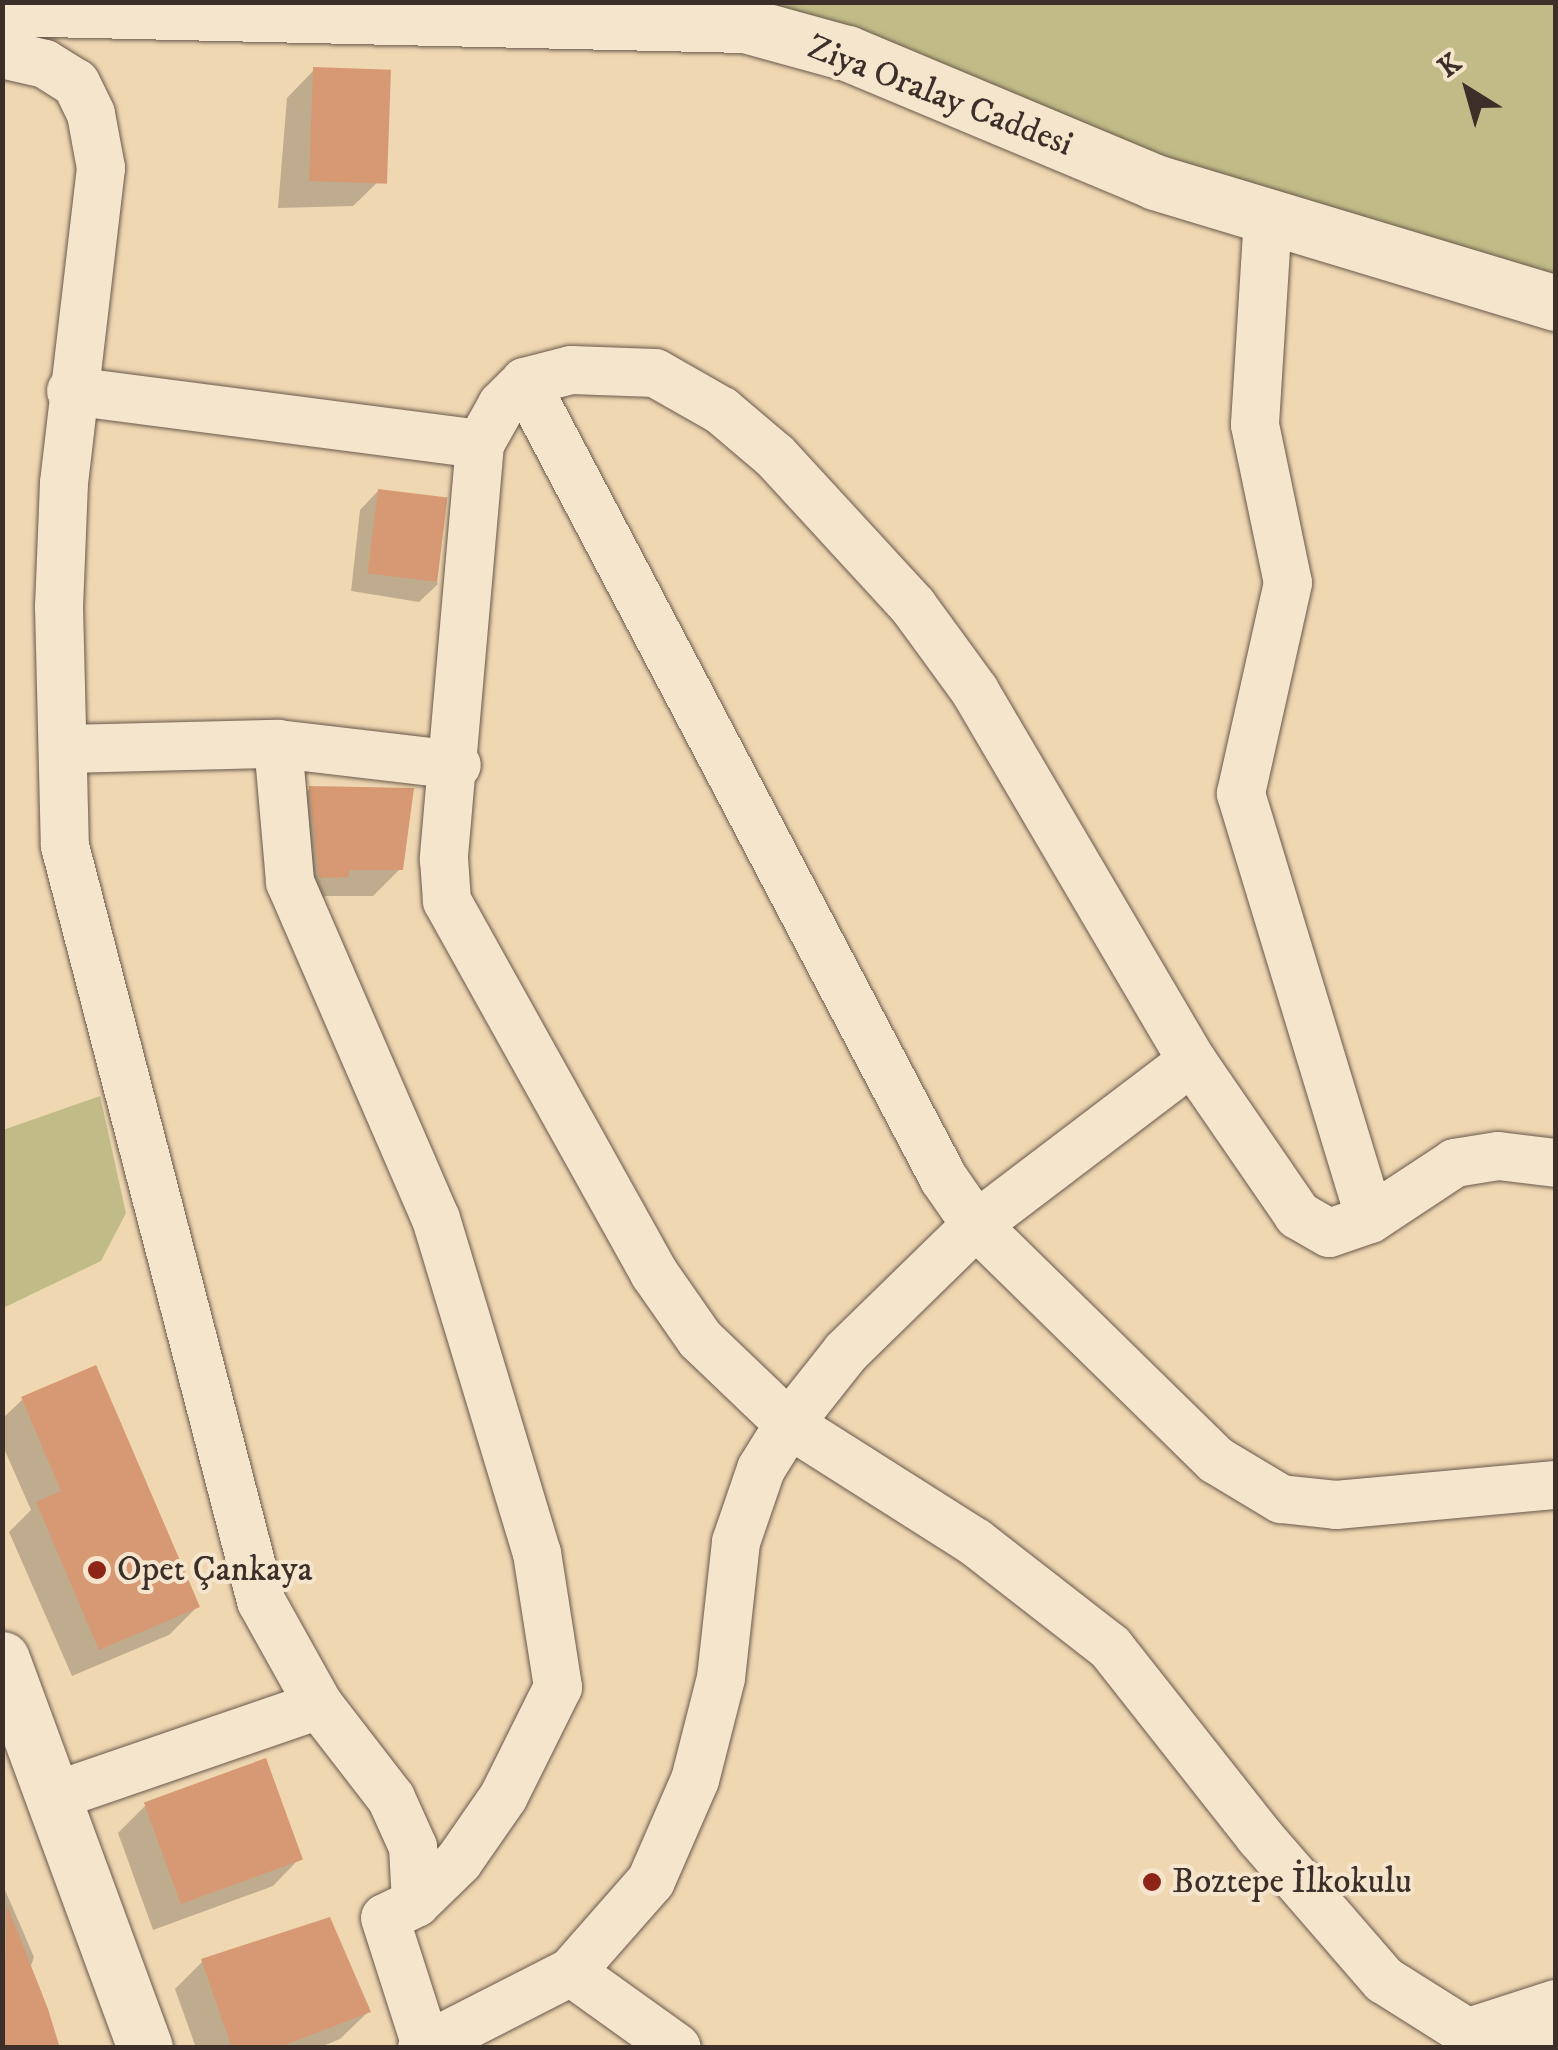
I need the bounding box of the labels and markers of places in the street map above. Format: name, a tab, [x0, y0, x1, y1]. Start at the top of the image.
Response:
place label: Opet Çankaya	[117, 1549, 313, 1591]
marker: Opet Çankaya	[86, 1559, 108, 1581]
place label: Boztepe İlkokulu	[1172, 1861, 1412, 1903]
marker: Boztepe İlkokulu	[1141, 1871, 1163, 1893]

